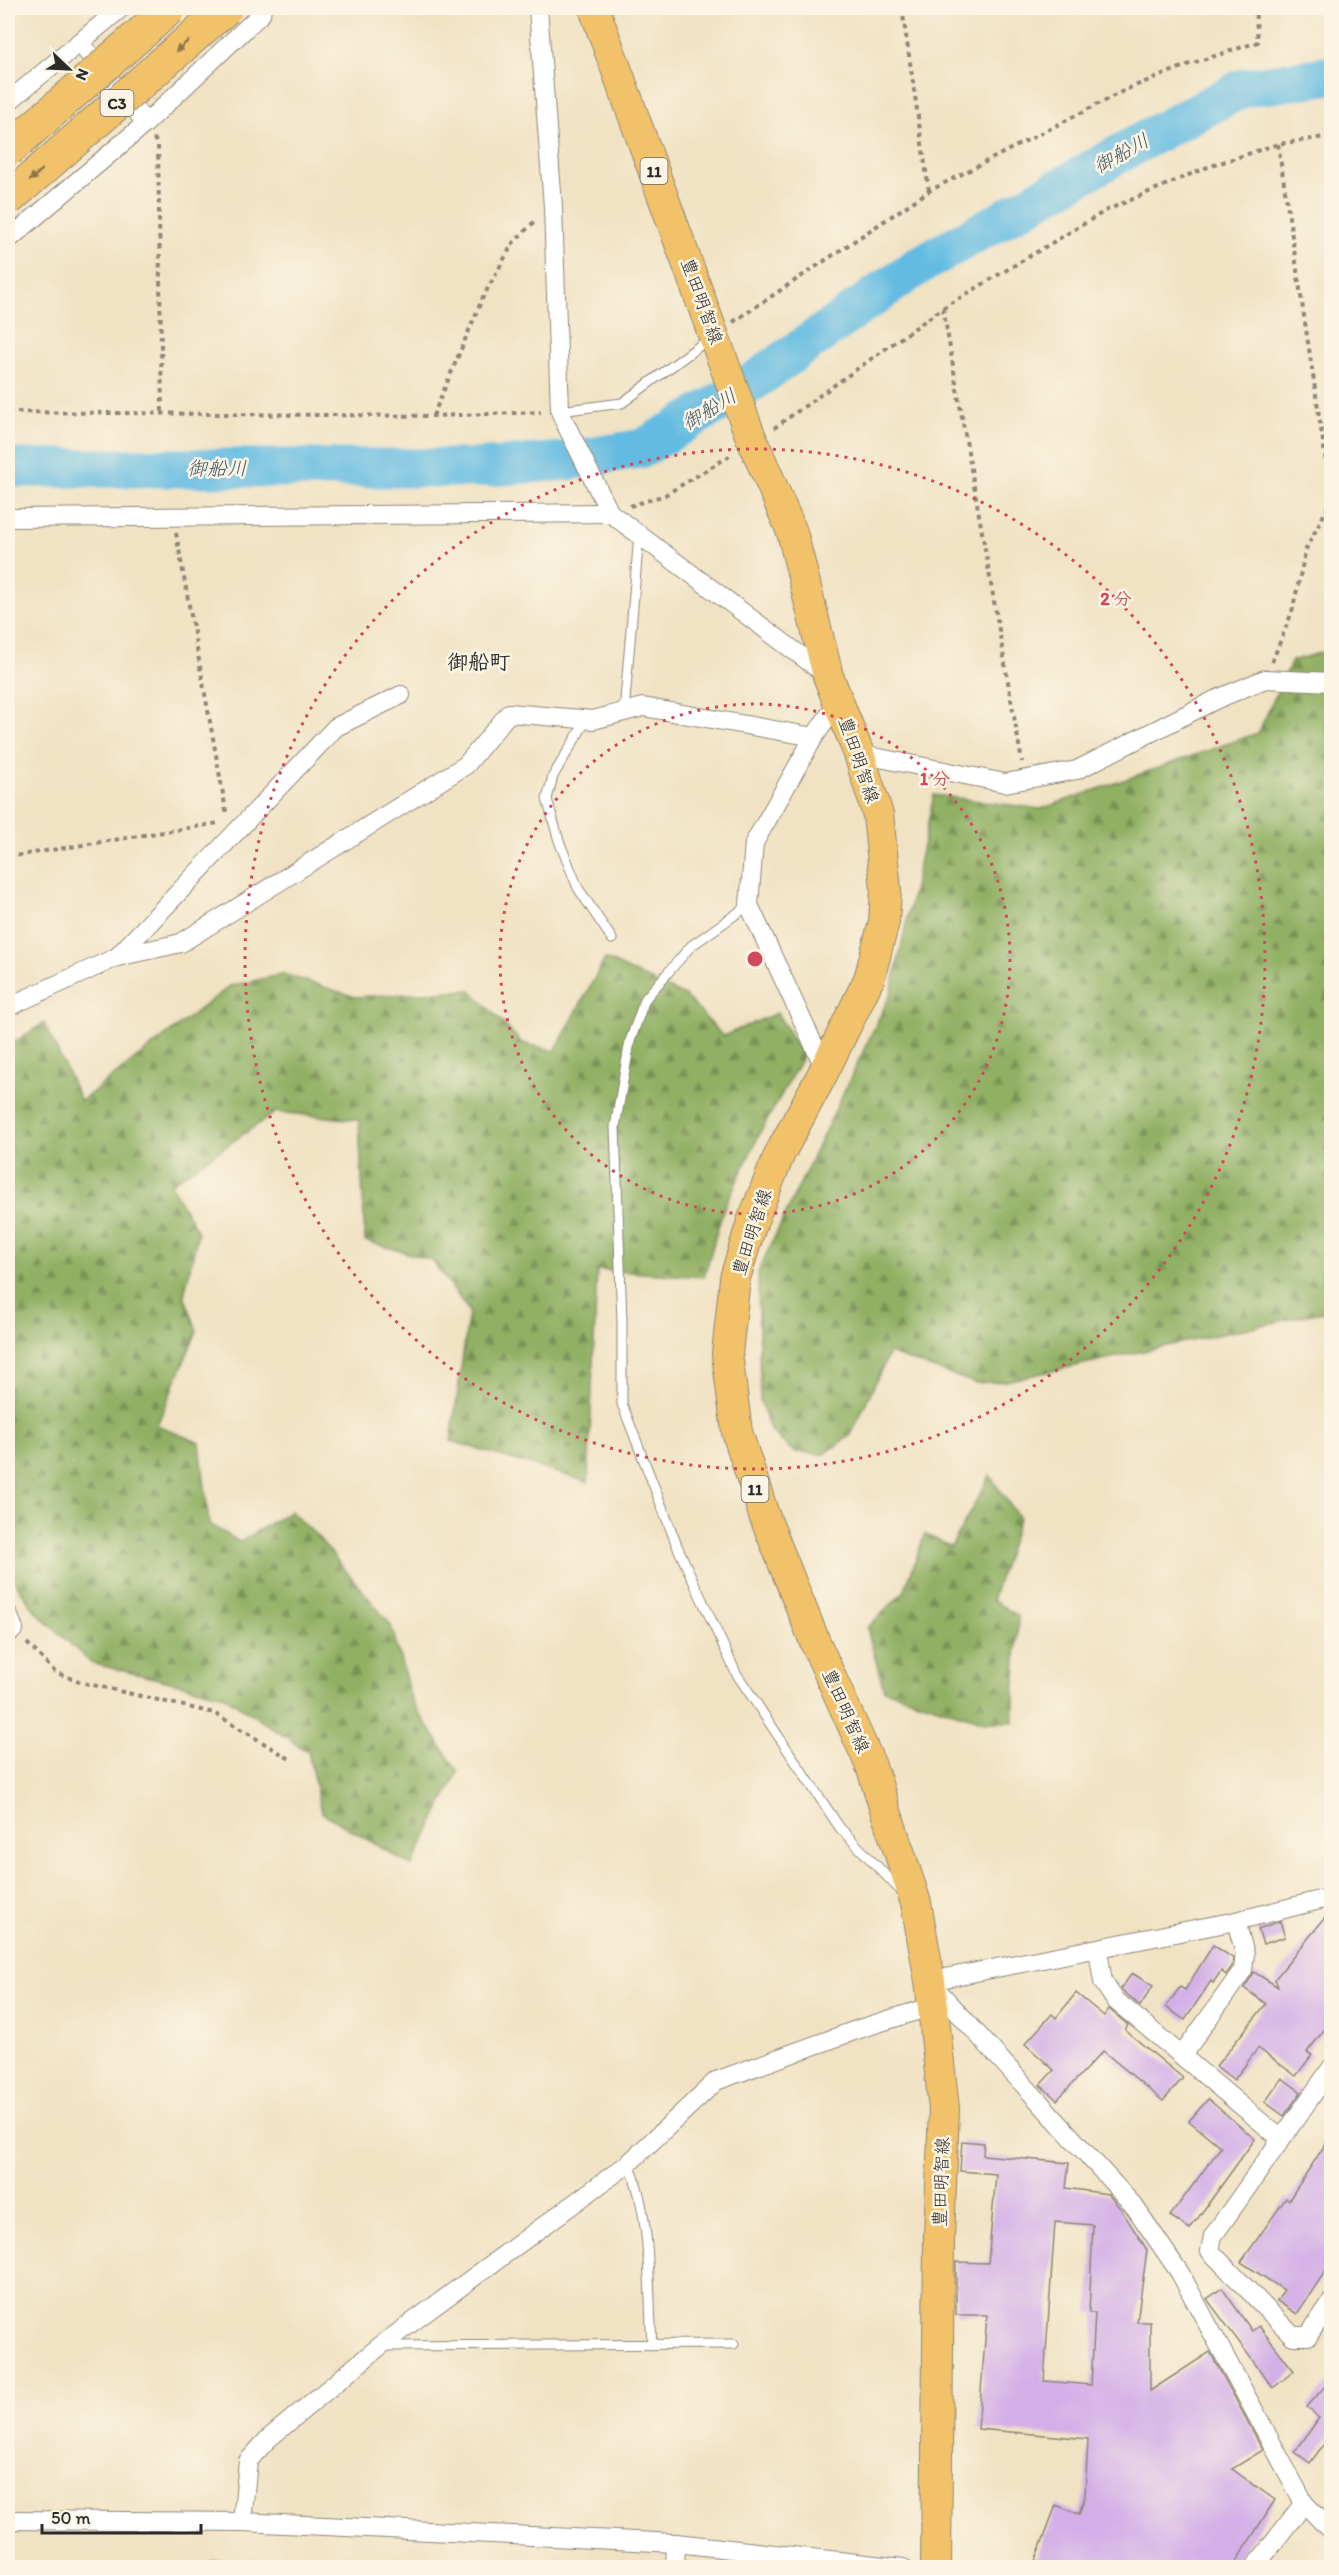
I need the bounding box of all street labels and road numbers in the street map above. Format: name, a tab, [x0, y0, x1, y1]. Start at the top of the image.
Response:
road number: C3	[100, 90, 134, 116]
road number: 11	[640, 158, 668, 184]
street label: 豊田明智線	[676, 255, 728, 347]
street label: 豊田明智線	[834, 714, 884, 806]
street label: 豊田明智線	[728, 1186, 776, 1278]
road number: 11	[742, 1476, 768, 1502]
street label: 豊田明智線	[818, 1665, 874, 1757]
street label: 豊田明智線	[928, 2137, 954, 2227]

